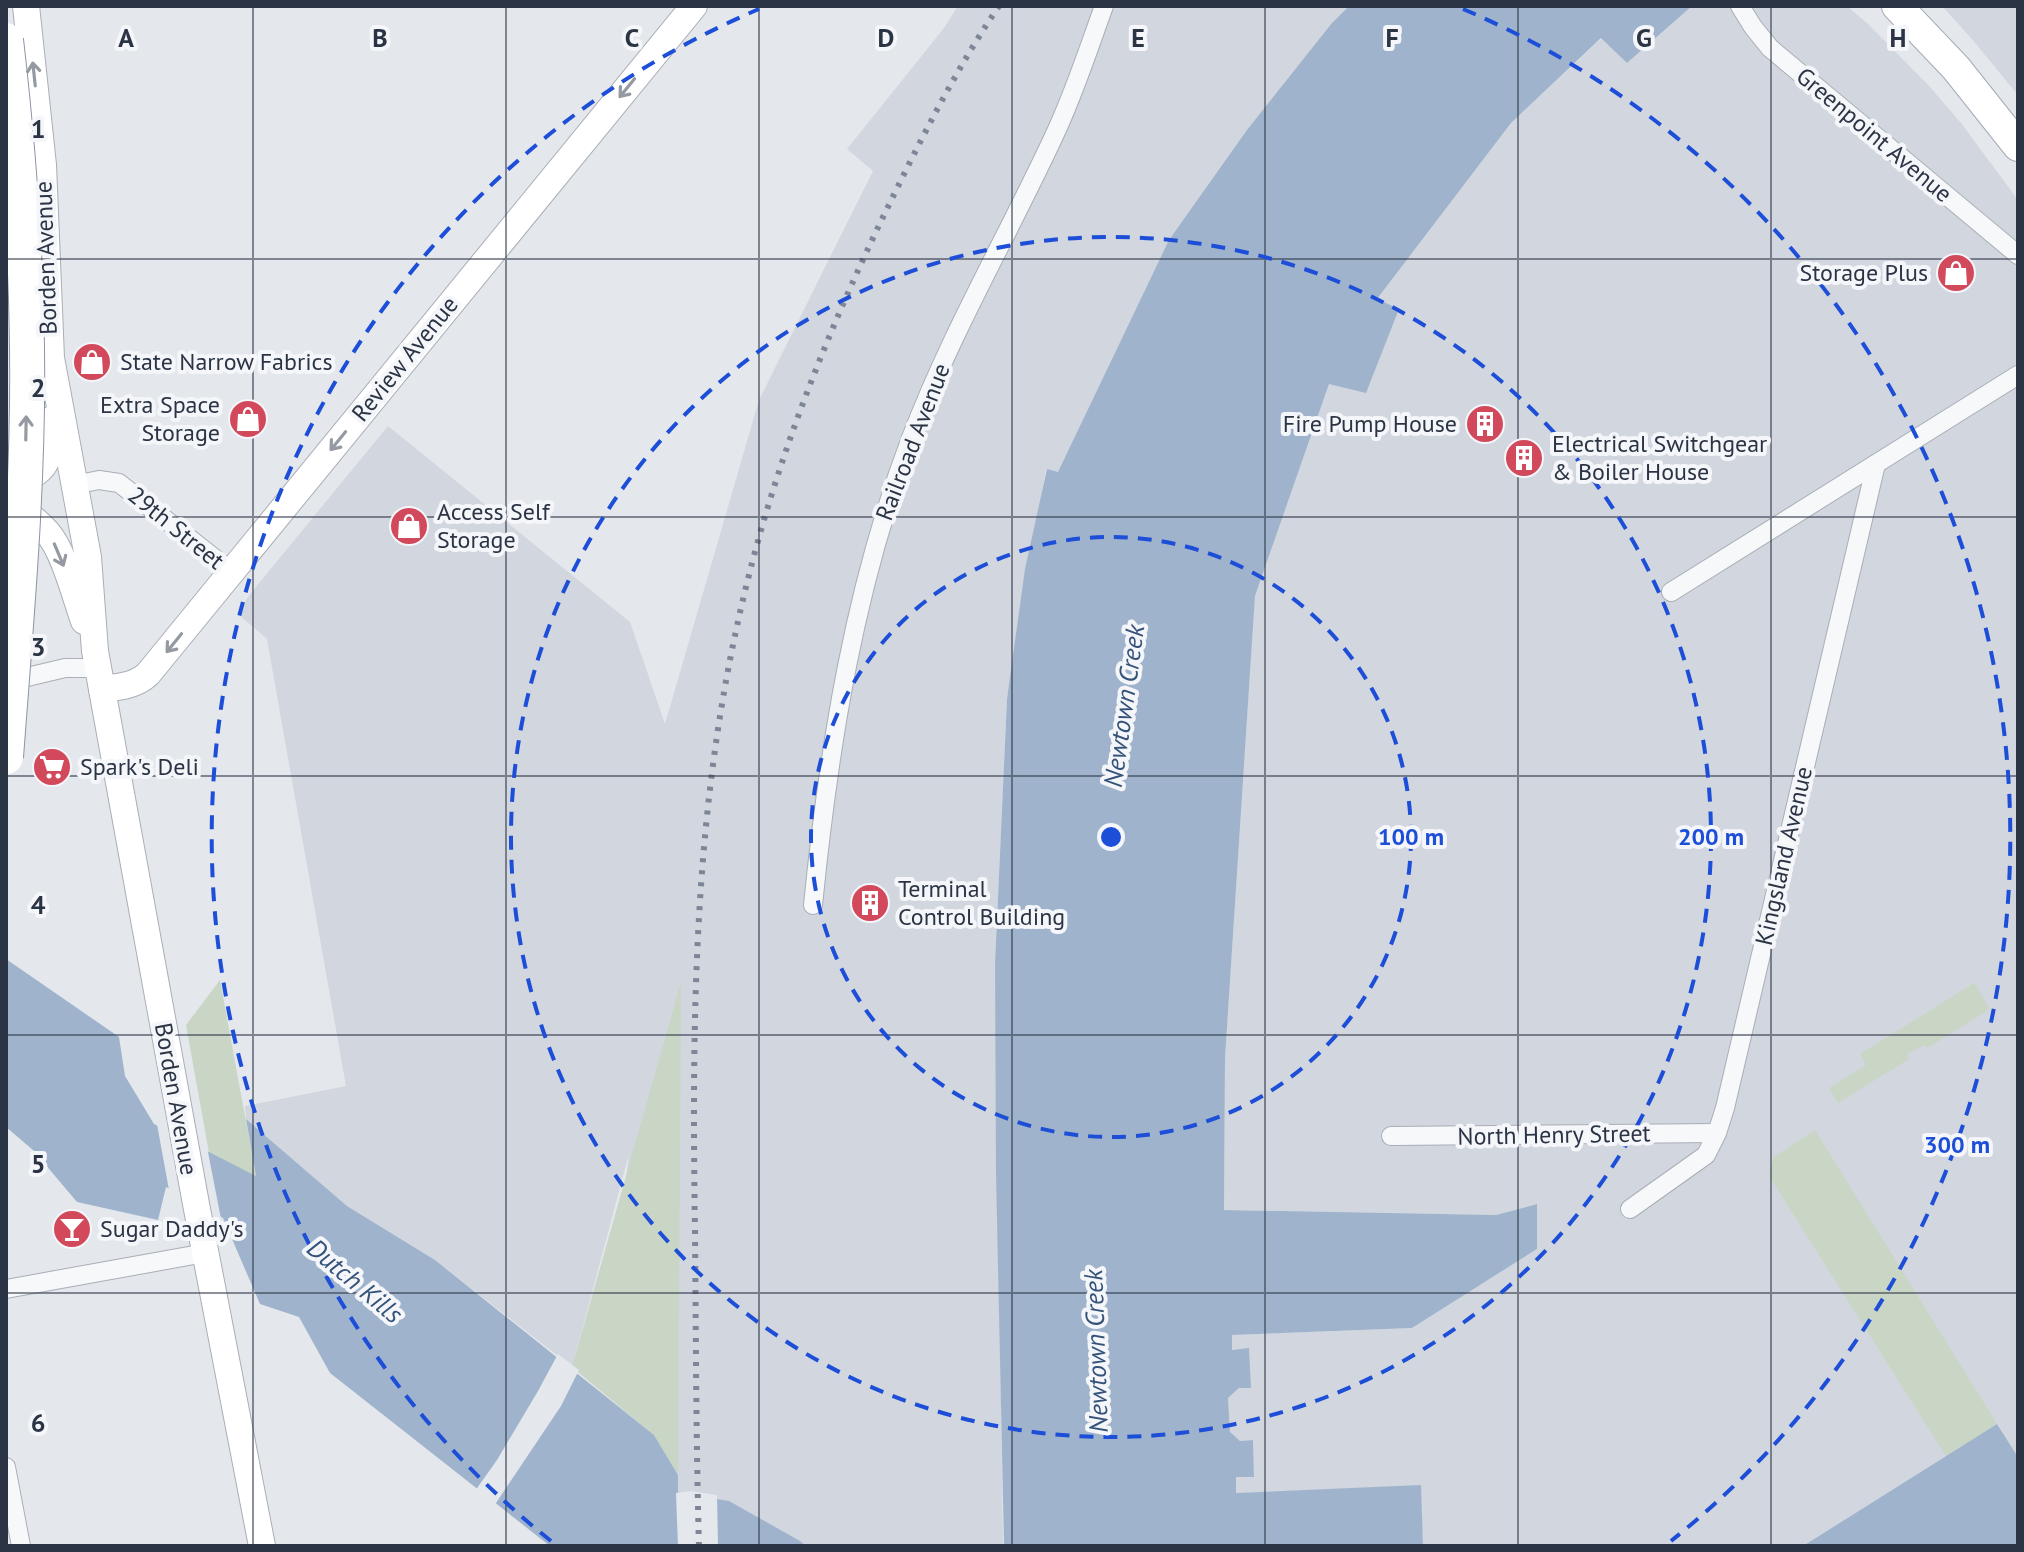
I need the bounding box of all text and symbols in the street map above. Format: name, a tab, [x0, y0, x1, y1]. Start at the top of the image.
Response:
text: A	[118, 21, 134, 54]
text: B	[372, 21, 388, 54]
text: C	[625, 21, 639, 54]
text: D	[878, 21, 894, 54]
text: E	[1131, 21, 1145, 54]
text: F	[1385, 21, 1399, 54]
text: G	[1636, 21, 1652, 54]
text: H	[1890, 21, 1906, 54]
street label: Greenpoint Avenue	[1790, 60, 1959, 209]
one-way arrow	[26, 61, 41, 87]
one-way arrow	[618, 77, 635, 98]
text: 1	[31, 112, 45, 145]
street label: Borden Avenue	[27, 181, 64, 335]
shop icon: Storage Plus	[1935, 252, 1977, 294]
place label: Storage Plus	[1800, 257, 1928, 288]
street label: Review Avenue	[345, 290, 465, 428]
shop icon: State Narrow Fabrics	[71, 341, 113, 383]
place label: State Narrow Fabrics	[120, 346, 333, 377]
street label: Railroad Avenue	[868, 359, 957, 525]
text: 2	[31, 371, 45, 404]
place label: Extra Space Storage	[100, 389, 220, 448]
shop icon: Extra Space Storage	[227, 398, 269, 440]
building icon: Fire Pump House	[1464, 403, 1506, 445]
place label: Fire Pump House	[1283, 408, 1457, 439]
one-way arrow	[19, 415, 34, 442]
place label: Electrical Switchgear & Boiler House	[1552, 428, 1767, 487]
one-way arrow	[329, 431, 347, 451]
building icon: Electrical Switchgear & Boiler House	[1503, 437, 1545, 479]
street label: 29th Street	[122, 479, 231, 576]
place label: Access Self Storage	[437, 496, 551, 555]
shop icon: Access Self Storage	[388, 505, 430, 547]
one-way arrow	[53, 542, 68, 567]
water label: Newtown Creek	[1096, 621, 1151, 789]
text: 3	[31, 630, 45, 663]
one-way arrow	[165, 632, 183, 653]
supermarket icon: Spark's Deli	[31, 746, 73, 788]
place label: Spark's Deli	[80, 751, 199, 782]
street label: Kingsland Avenue	[1748, 763, 1819, 948]
text: 100 m	[1378, 821, 1444, 852]
text: 200 m	[1678, 821, 1744, 852]
centre of rings	[1097, 823, 1125, 851]
place label: Terminal Control Building	[898, 873, 1065, 932]
building icon: Terminal Control Building	[849, 882, 891, 924]
text: 4	[31, 888, 46, 921]
street label: Borden Avenue	[148, 1020, 205, 1177]
street label: North Henry Street	[1457, 1117, 1651, 1152]
text: 300 m	[1924, 1129, 1990, 1160]
text: 5	[31, 1147, 45, 1180]
bar icon: Sugar Daddy's	[51, 1208, 93, 1250]
place label: Sugar Daddy's	[100, 1213, 244, 1244]
water label: Dutch Kills	[301, 1231, 410, 1331]
water label: Newtown Creek	[1076, 1267, 1115, 1433]
text: 6	[31, 1406, 45, 1439]

